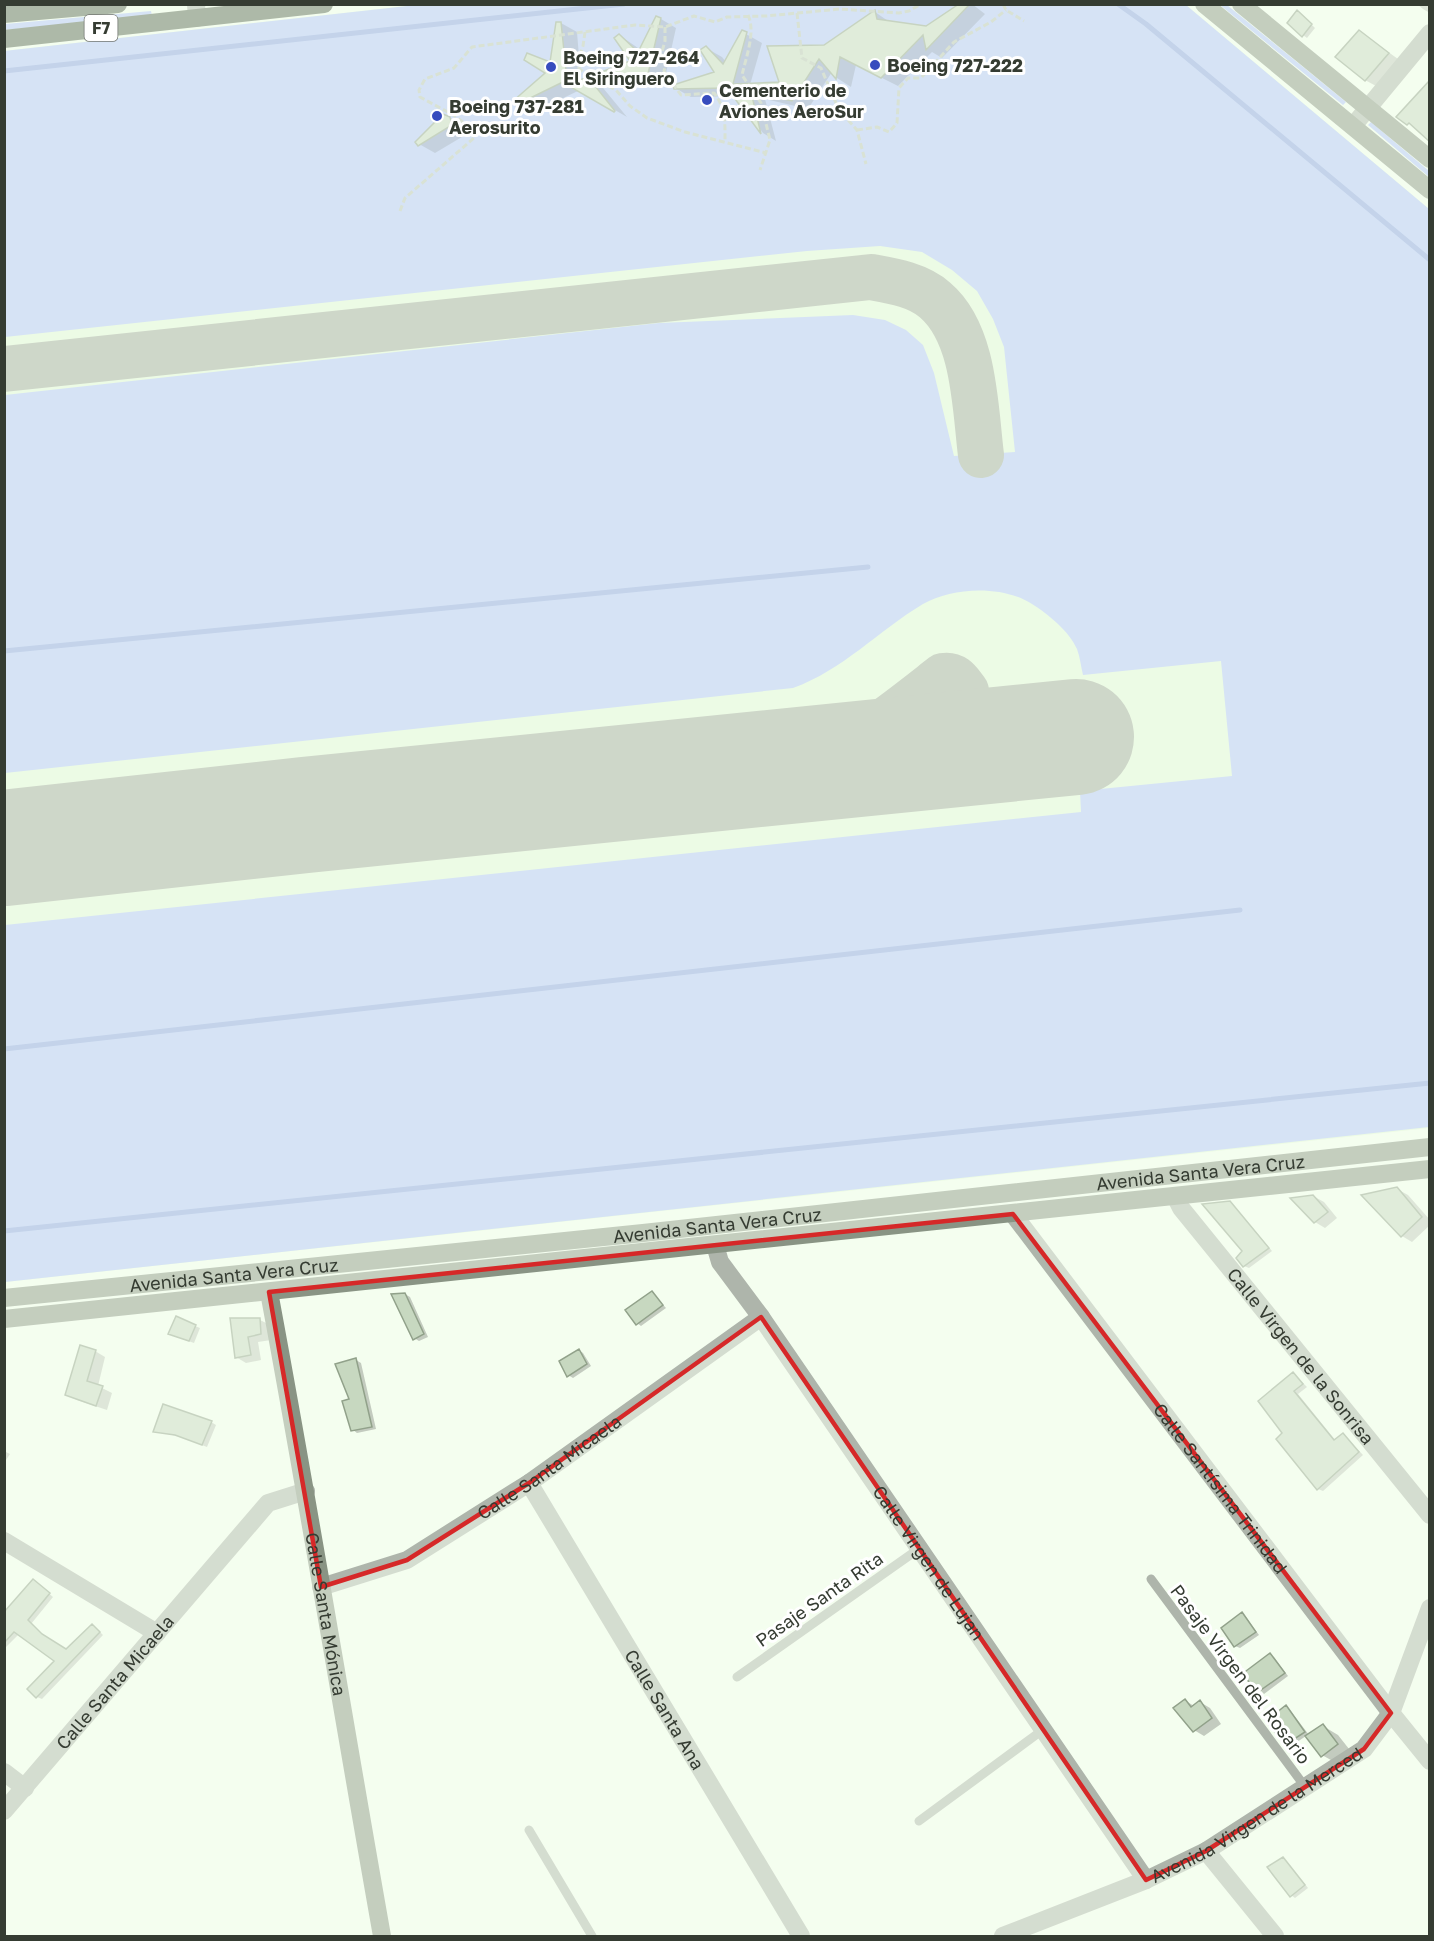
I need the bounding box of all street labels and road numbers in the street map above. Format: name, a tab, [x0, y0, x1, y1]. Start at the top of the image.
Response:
road number: F7	[84, 15, 118, 41]
street label: Avenida Santa Vera Cruz	[1095, 1150, 1306, 1194]
street label: Avenida Santa Vera Cruz	[612, 1203, 823, 1247]
street label: Avenida Santa Vera Cruz	[128, 1253, 339, 1296]
street label: Calle Virgen de la Sonrisa	[1223, 1263, 1379, 1449]
street label: Calle Santísima Trinidad	[1149, 1399, 1292, 1578]
street label: Calle Santa Micaela	[473, 1410, 625, 1524]
street label: Calle Virgen de Lujan	[868, 1481, 990, 1644]
street label: Calle Santa Mónica	[301, 1531, 351, 1697]
street label: Pasaje Santa Rita	[751, 1547, 887, 1651]
street label: Pasaje Virgen del Rosario	[1166, 1580, 1316, 1768]
street label: Calle Santa Micaela	[51, 1610, 178, 1754]
street label: Calle Santa Ana	[620, 1645, 709, 1774]
street label: Avenida Virgen de la Merced	[1147, 1742, 1366, 1887]

